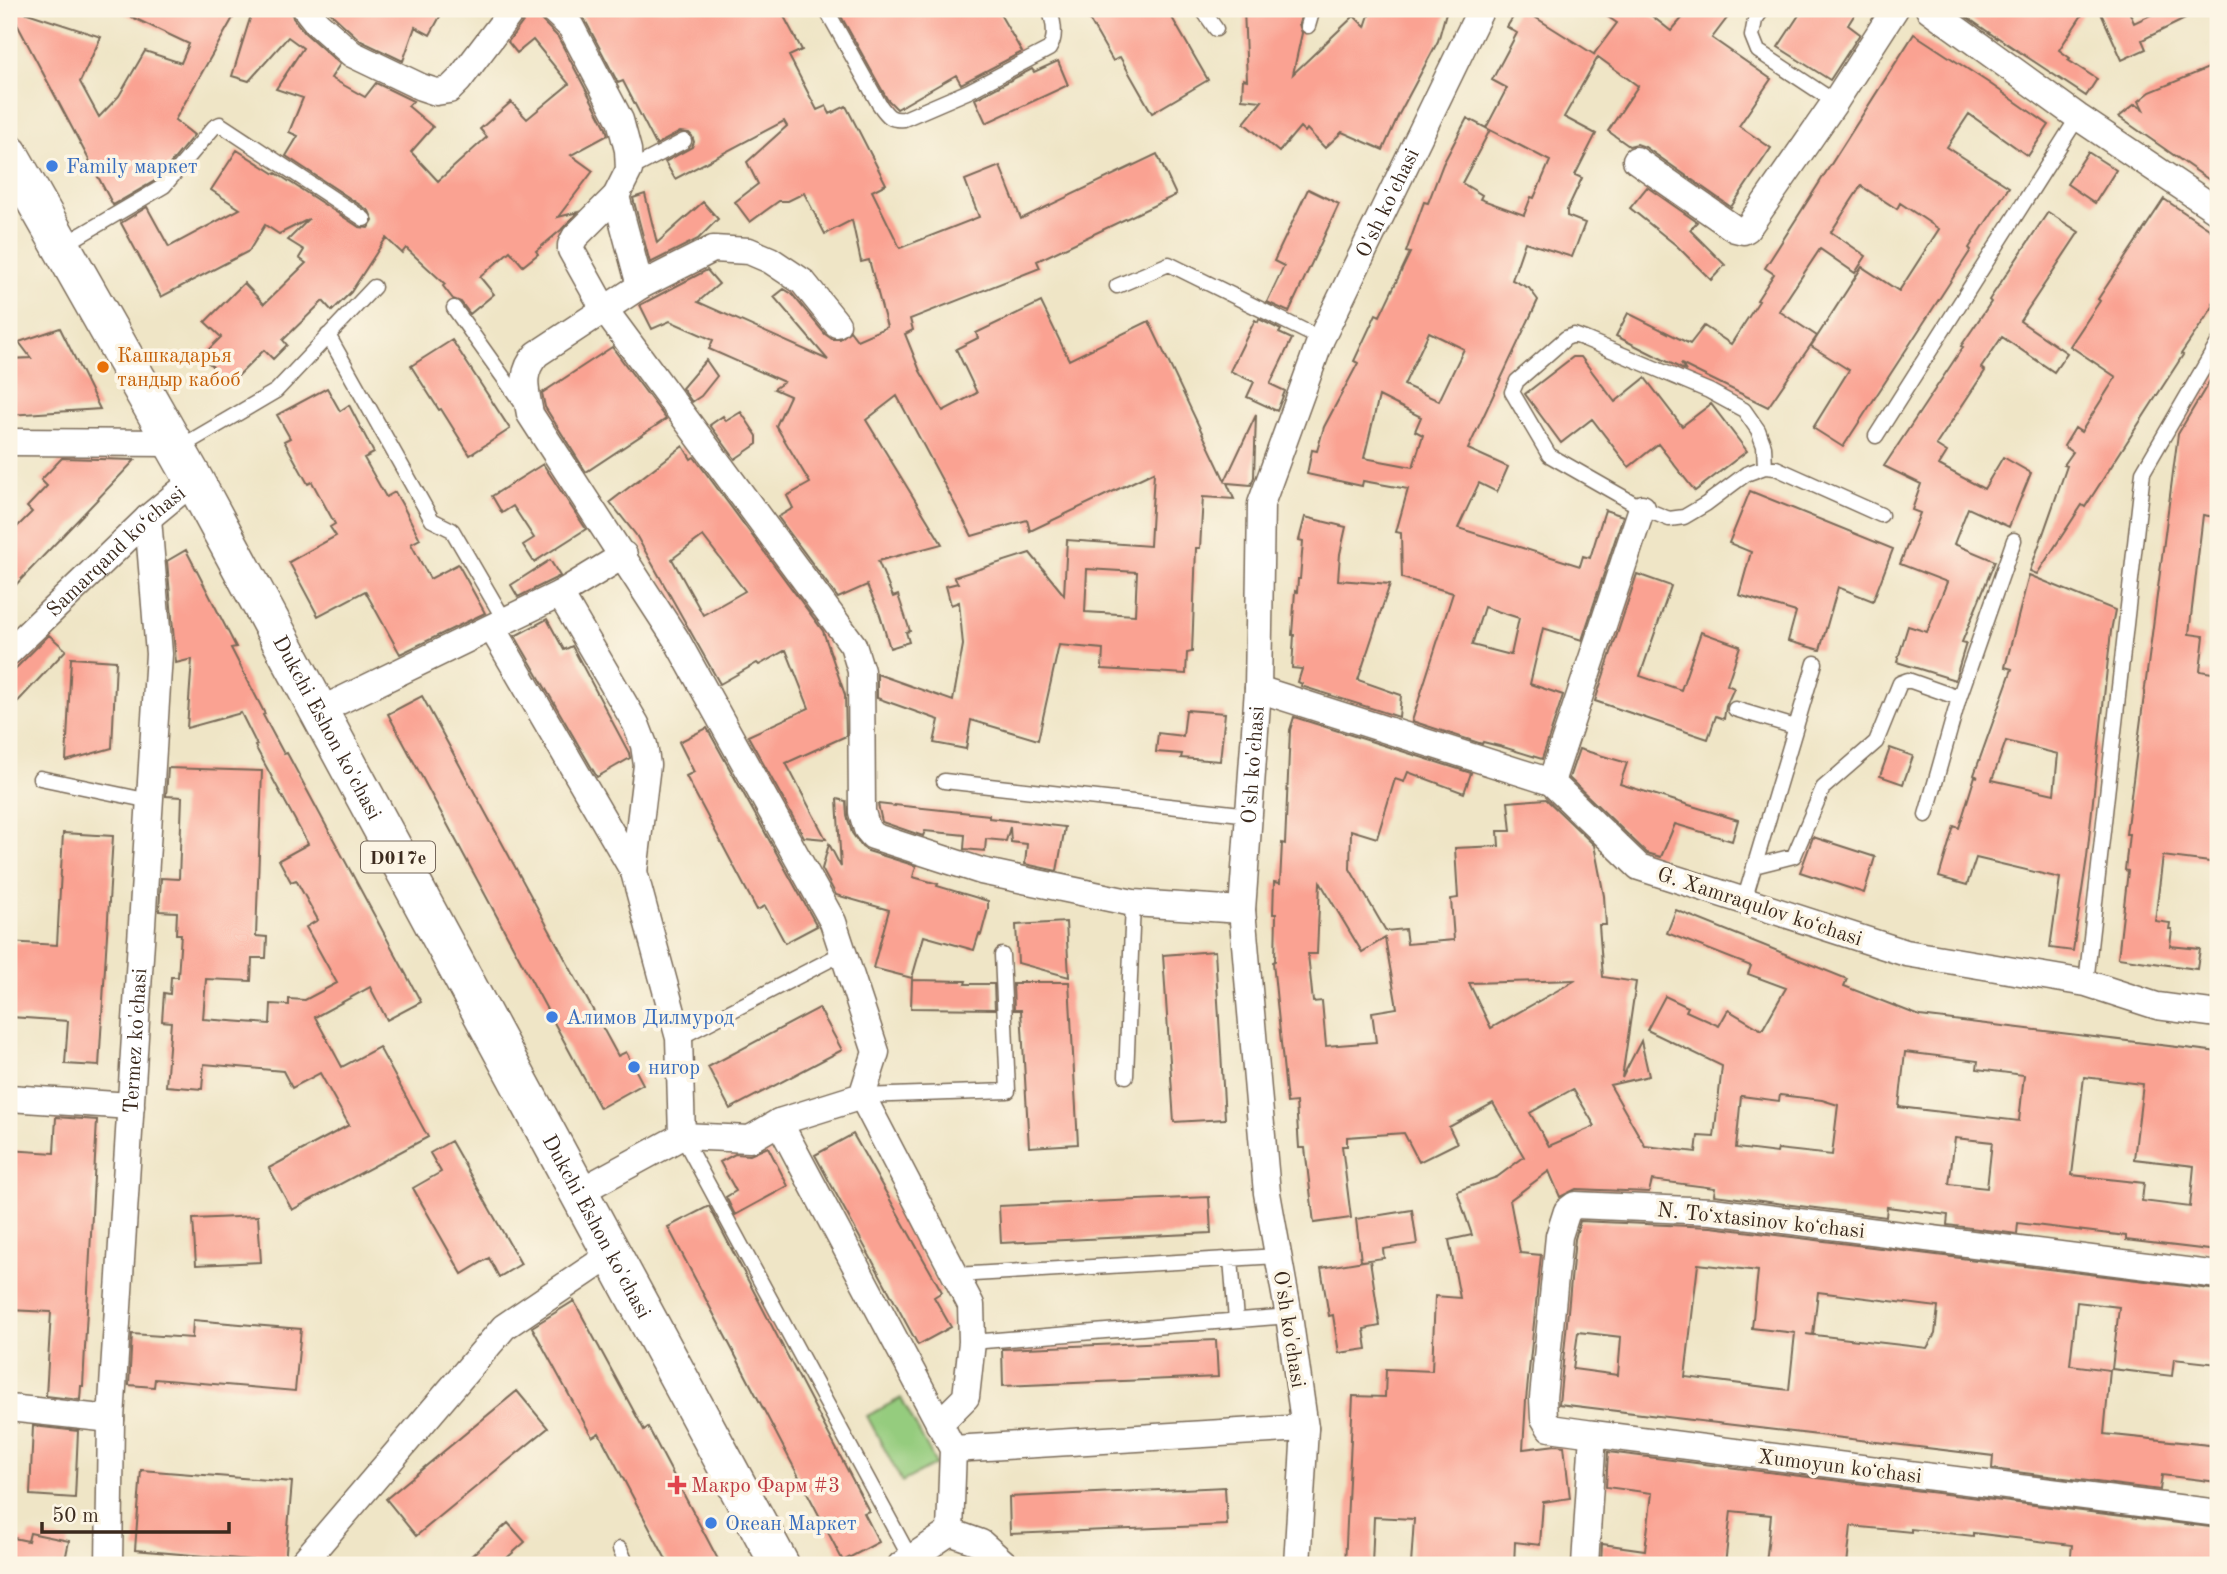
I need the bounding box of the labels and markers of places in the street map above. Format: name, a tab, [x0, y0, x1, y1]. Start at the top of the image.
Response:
place label: Family маркет	[66, 157, 198, 178]
marker: Family маркет	[44, 158, 60, 174]
place label: Кашкадарья тандыр кабоб	[117, 346, 241, 391]
marker: Кашкадарья тандыр кабоб	[95, 359, 111, 375]
place label: Алимов Дилмурод	[566, 1008, 735, 1029]
marker: Алимов Дилмурод	[544, 1009, 560, 1025]
place label: нигор	[648, 1058, 700, 1079]
marker: нигор	[626, 1059, 642, 1075]
place label: Макро Фарм #3	[691, 1476, 840, 1497]
marker: Макро Фарм #3	[669, 1477, 685, 1493]
place label: Океан Маркет	[725, 1514, 857, 1535]
marker: Океан Маркет	[703, 1515, 719, 1531]

